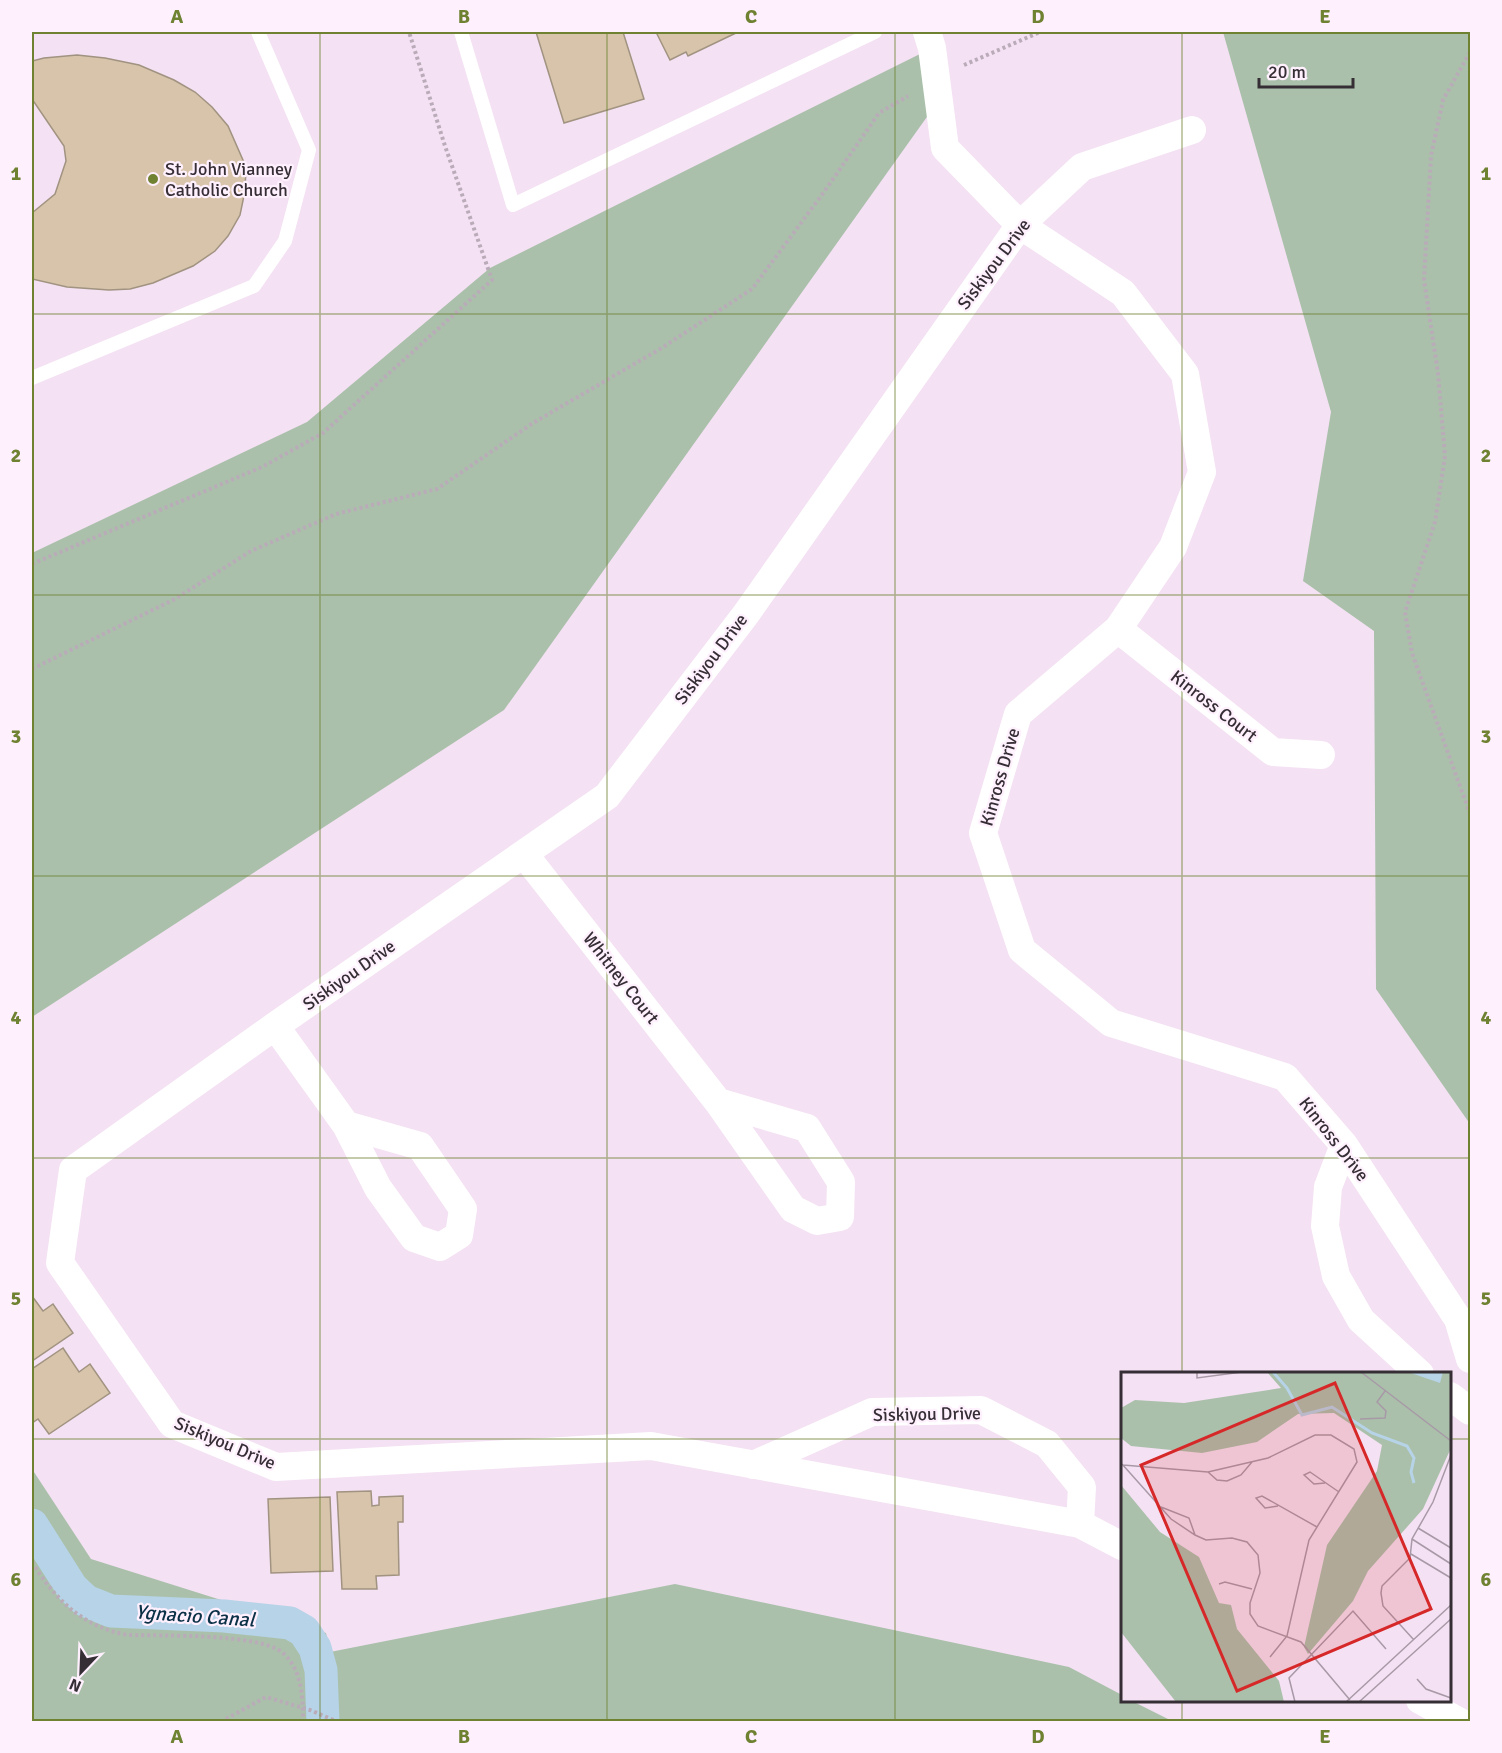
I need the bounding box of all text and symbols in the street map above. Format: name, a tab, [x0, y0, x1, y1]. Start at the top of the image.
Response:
text: A	[171, 4, 184, 29]
text: B	[458, 4, 470, 29]
text: C	[745, 4, 757, 29]
text: D	[1031, 4, 1045, 29]
text: E	[1319, 4, 1331, 29]
scale bar	[1259, 51, 1354, 89]
text: 20 m	[1268, 61, 1306, 83]
place label: St. John Vianney Catholic Church	[165, 158, 293, 201]
text: 1	[11, 161, 22, 186]
text: 1	[1481, 161, 1492, 186]
marker: St. John Vianney Catholic Church	[146, 172, 160, 186]
street label: Siskiyou Drive	[953, 214, 1035, 314]
text: 2	[11, 443, 21, 468]
text: 2	[1481, 443, 1491, 468]
street label: Siskiyou Drive	[670, 609, 752, 709]
street label: Kinross Court	[1166, 665, 1262, 747]
text: 3	[11, 724, 21, 749]
text: 3	[1481, 724, 1491, 749]
street label: Kinross Drive	[975, 725, 1025, 829]
street label: Whitney Court	[578, 928, 664, 1028]
street label: Siskiyou Drive	[298, 935, 400, 1015]
text: 4	[11, 1005, 22, 1030]
text: 4	[1481, 1005, 1492, 1030]
street label: Kinross Drive	[1294, 1092, 1374, 1186]
text: 5	[11, 1286, 21, 1311]
text: 5	[1481, 1286, 1491, 1311]
inset map	[1121, 1372, 1451, 1702]
street label: Siskiyou Drive	[873, 1402, 981, 1426]
street label: Siskiyou Drive	[171, 1412, 279, 1474]
text: 6	[11, 1567, 22, 1592]
text: 6	[1481, 1567, 1492, 1592]
water label: Ygnacio Canal	[135, 1599, 258, 1633]
north arrow	[51, 1642, 111, 1702]
text: N	[66, 1674, 85, 1696]
text: A	[171, 1724, 184, 1749]
text: B	[458, 1724, 470, 1749]
text: C	[745, 1724, 757, 1749]
text: D	[1031, 1724, 1045, 1749]
text: E	[1319, 1724, 1331, 1749]

